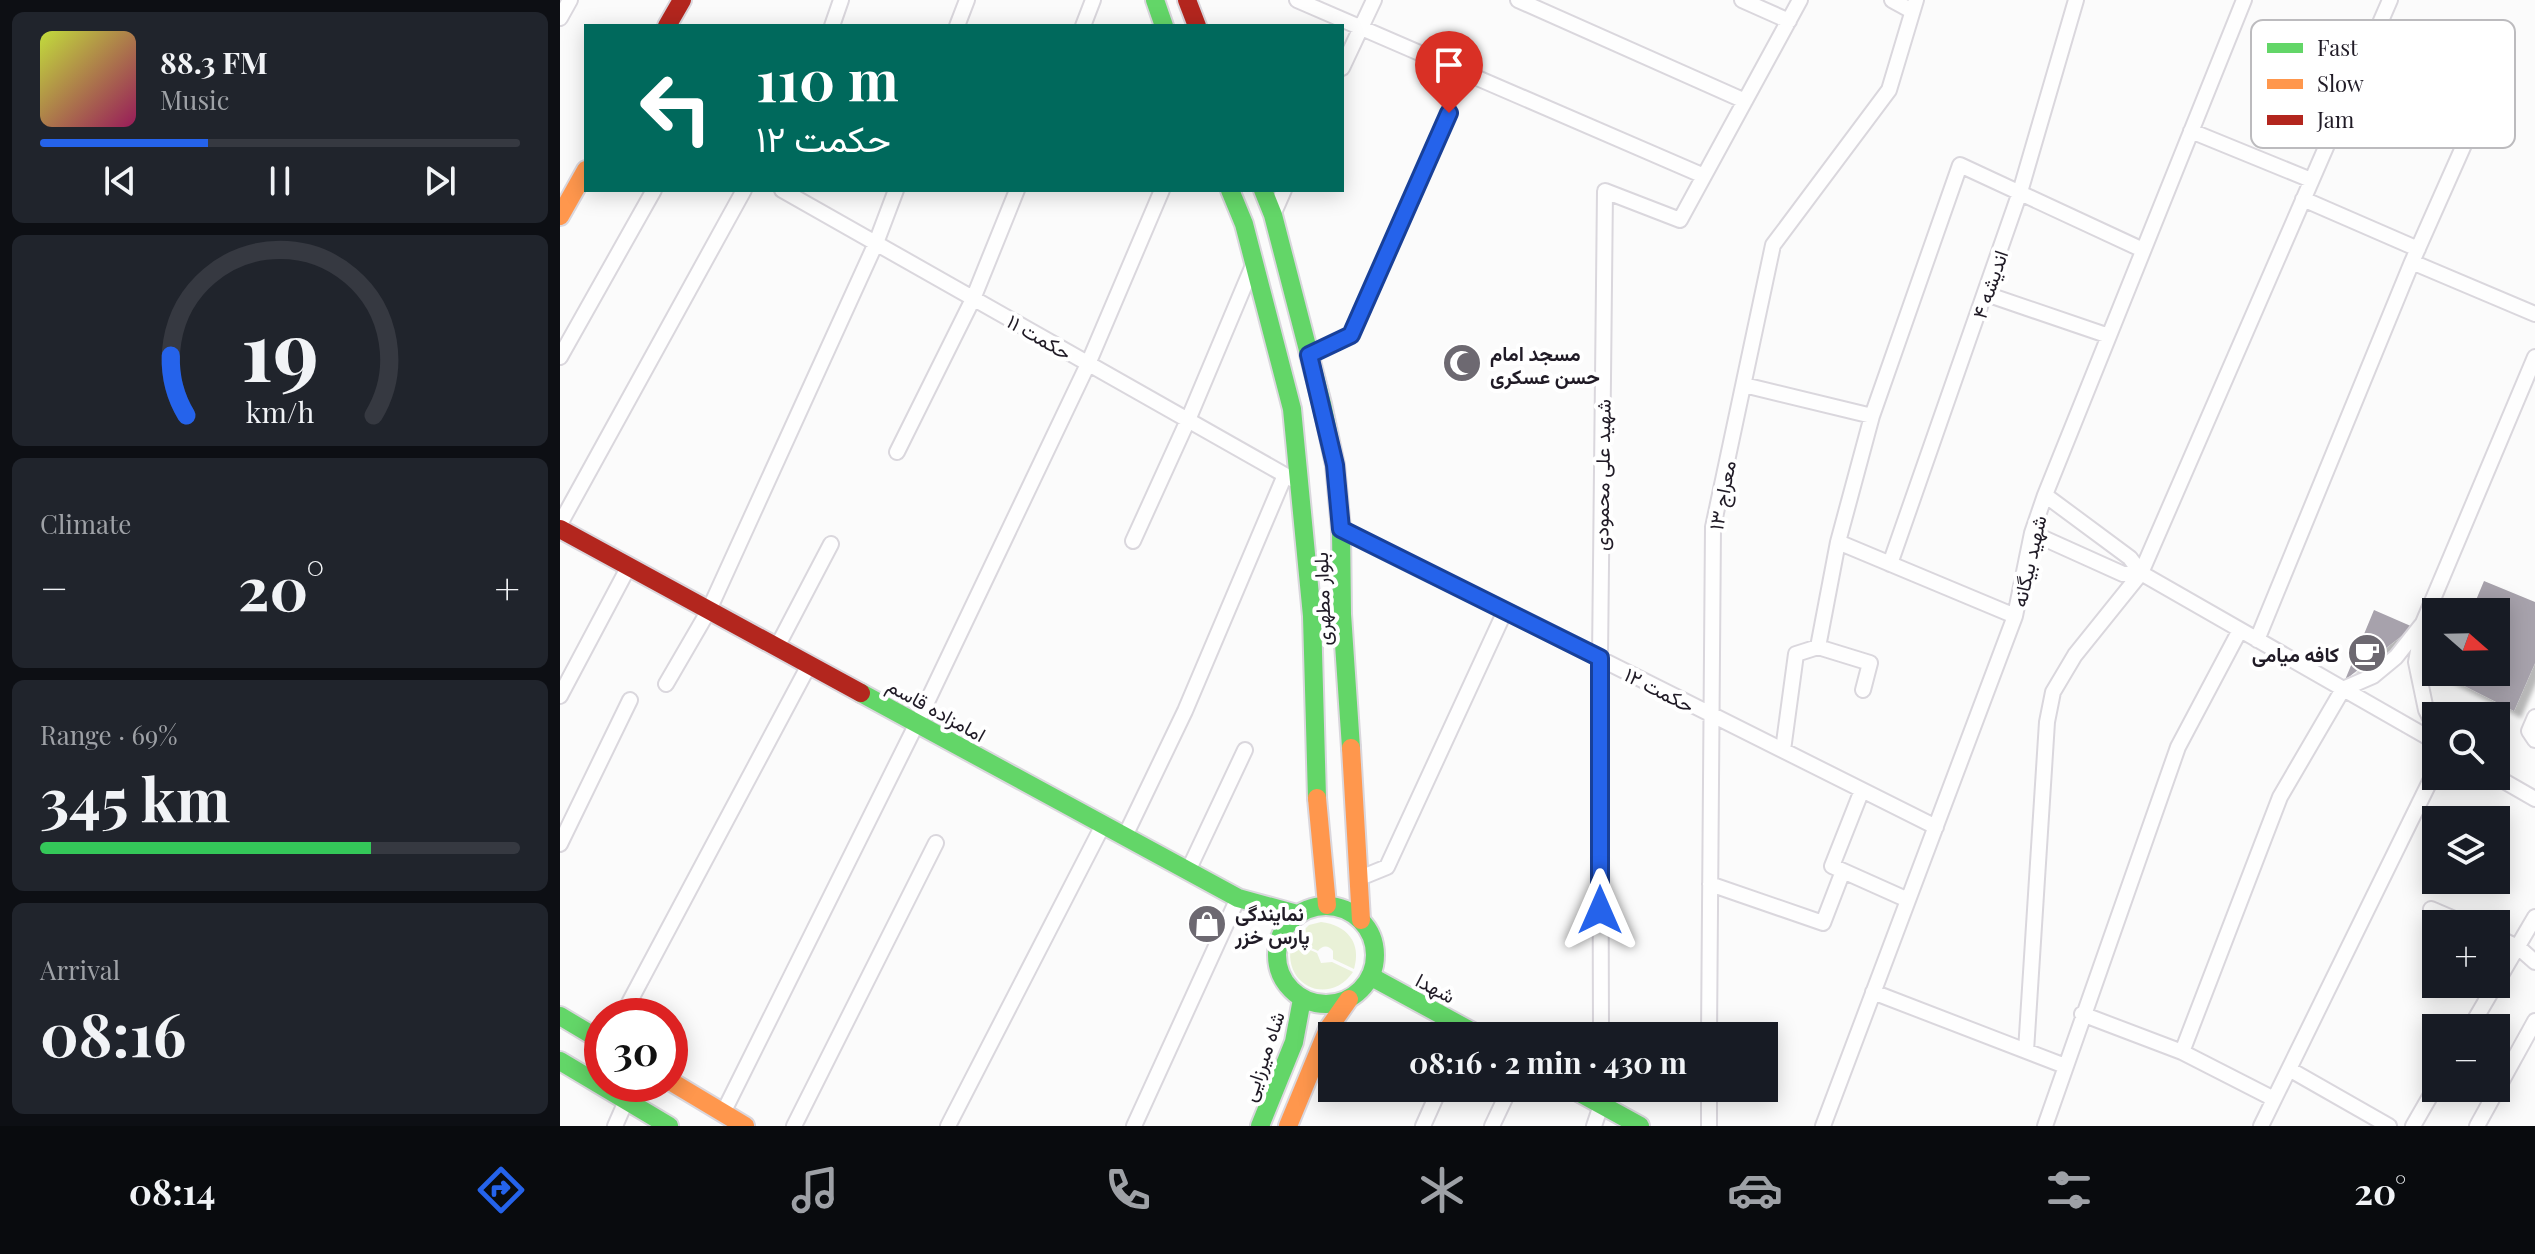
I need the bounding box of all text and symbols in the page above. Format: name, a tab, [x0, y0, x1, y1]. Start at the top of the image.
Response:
legend	[2251, 20, 2515, 148]
pin	[1415, 31, 1483, 113]
text: Fast	[2317, 32, 2359, 62]
text: 110 m	[756, 41, 899, 116]
text: 88.3 FM	[160, 42, 268, 82]
icon: arrive	[1427, 43, 1471, 87]
icon: left	[624, 56, 728, 160]
text: Slow	[2317, 68, 2364, 98]
text: Music	[160, 82, 229, 117]
text: Jam	[2316, 104, 2355, 134]
text: حکمت ۱۲	[756, 113, 891, 161]
icon: previous	[98, 159, 142, 203]
icon: pause	[258, 159, 302, 203]
icon: next	[418, 159, 462, 203]
street label: اندیشه ۴	[1965, 246, 2013, 322]
text: 19	[241, 292, 319, 403]
street label: حکمت ۱۱	[1003, 307, 1077, 365]
place label: مسجد امام حسن عسکری	[1490, 339, 1600, 390]
mosque icon: مسجد امام حسن عسکری	[1441, 342, 1483, 384]
text: km/h	[246, 392, 314, 430]
street label: شهید علی محمودی	[1586, 399, 1617, 551]
street label: معراج ۱۳	[1701, 458, 1743, 533]
text: Climate	[40, 506, 131, 541]
street label: شهید بیگانه	[2004, 513, 2053, 610]
text: 20°	[238, 546, 325, 626]
street label: بلوار مطهری	[1306, 552, 1337, 646]
text: −	[40, 557, 68, 616]
text: +	[494, 557, 520, 616]
north arrow	[2422, 598, 2510, 686]
map controls	[2422, 598, 2510, 1102]
cafe icon: کافه میامی	[2346, 632, 2388, 674]
place label: کافه میامی	[2252, 640, 2339, 667]
street label: حکمت ۱۲	[1621, 660, 1699, 718]
street label: امامزاده قاسم	[882, 671, 991, 748]
button: search	[2422, 702, 2510, 790]
text: Range · 69%	[40, 717, 177, 752]
text: 345 km	[40, 757, 230, 837]
button: layers	[2422, 806, 2510, 894]
position arrow	[1558, 868, 1642, 952]
place label: نمایندگی پارس خزر	[1234, 899, 1310, 951]
shop icon: نمایندگی پارس خزر	[1186, 903, 1228, 945]
button: +	[2422, 910, 2510, 998]
text: Arrival	[40, 952, 120, 987]
street label: شهدا	[1411, 965, 1460, 1009]
text: 08:16	[40, 992, 186, 1072]
speed limit sign: 30	[584, 998, 688, 1102]
street label: شاه میرزایی	[1234, 1007, 1291, 1105]
button: −	[2422, 1014, 2510, 1102]
text: 08:16 · 2 min · 430 m	[1409, 1042, 1687, 1082]
icon: directions	[473, 1162, 529, 1218]
icon: music	[787, 1162, 843, 1218]
icon: phone	[1100, 1162, 1156, 1218]
icon: climate	[1414, 1162, 1470, 1218]
icon: car	[1727, 1162, 1783, 1218]
icon: filters	[2041, 1162, 2097, 1218]
text: 08:14	[129, 1166, 215, 1214]
text: 20°	[2354, 1166, 2406, 1214]

